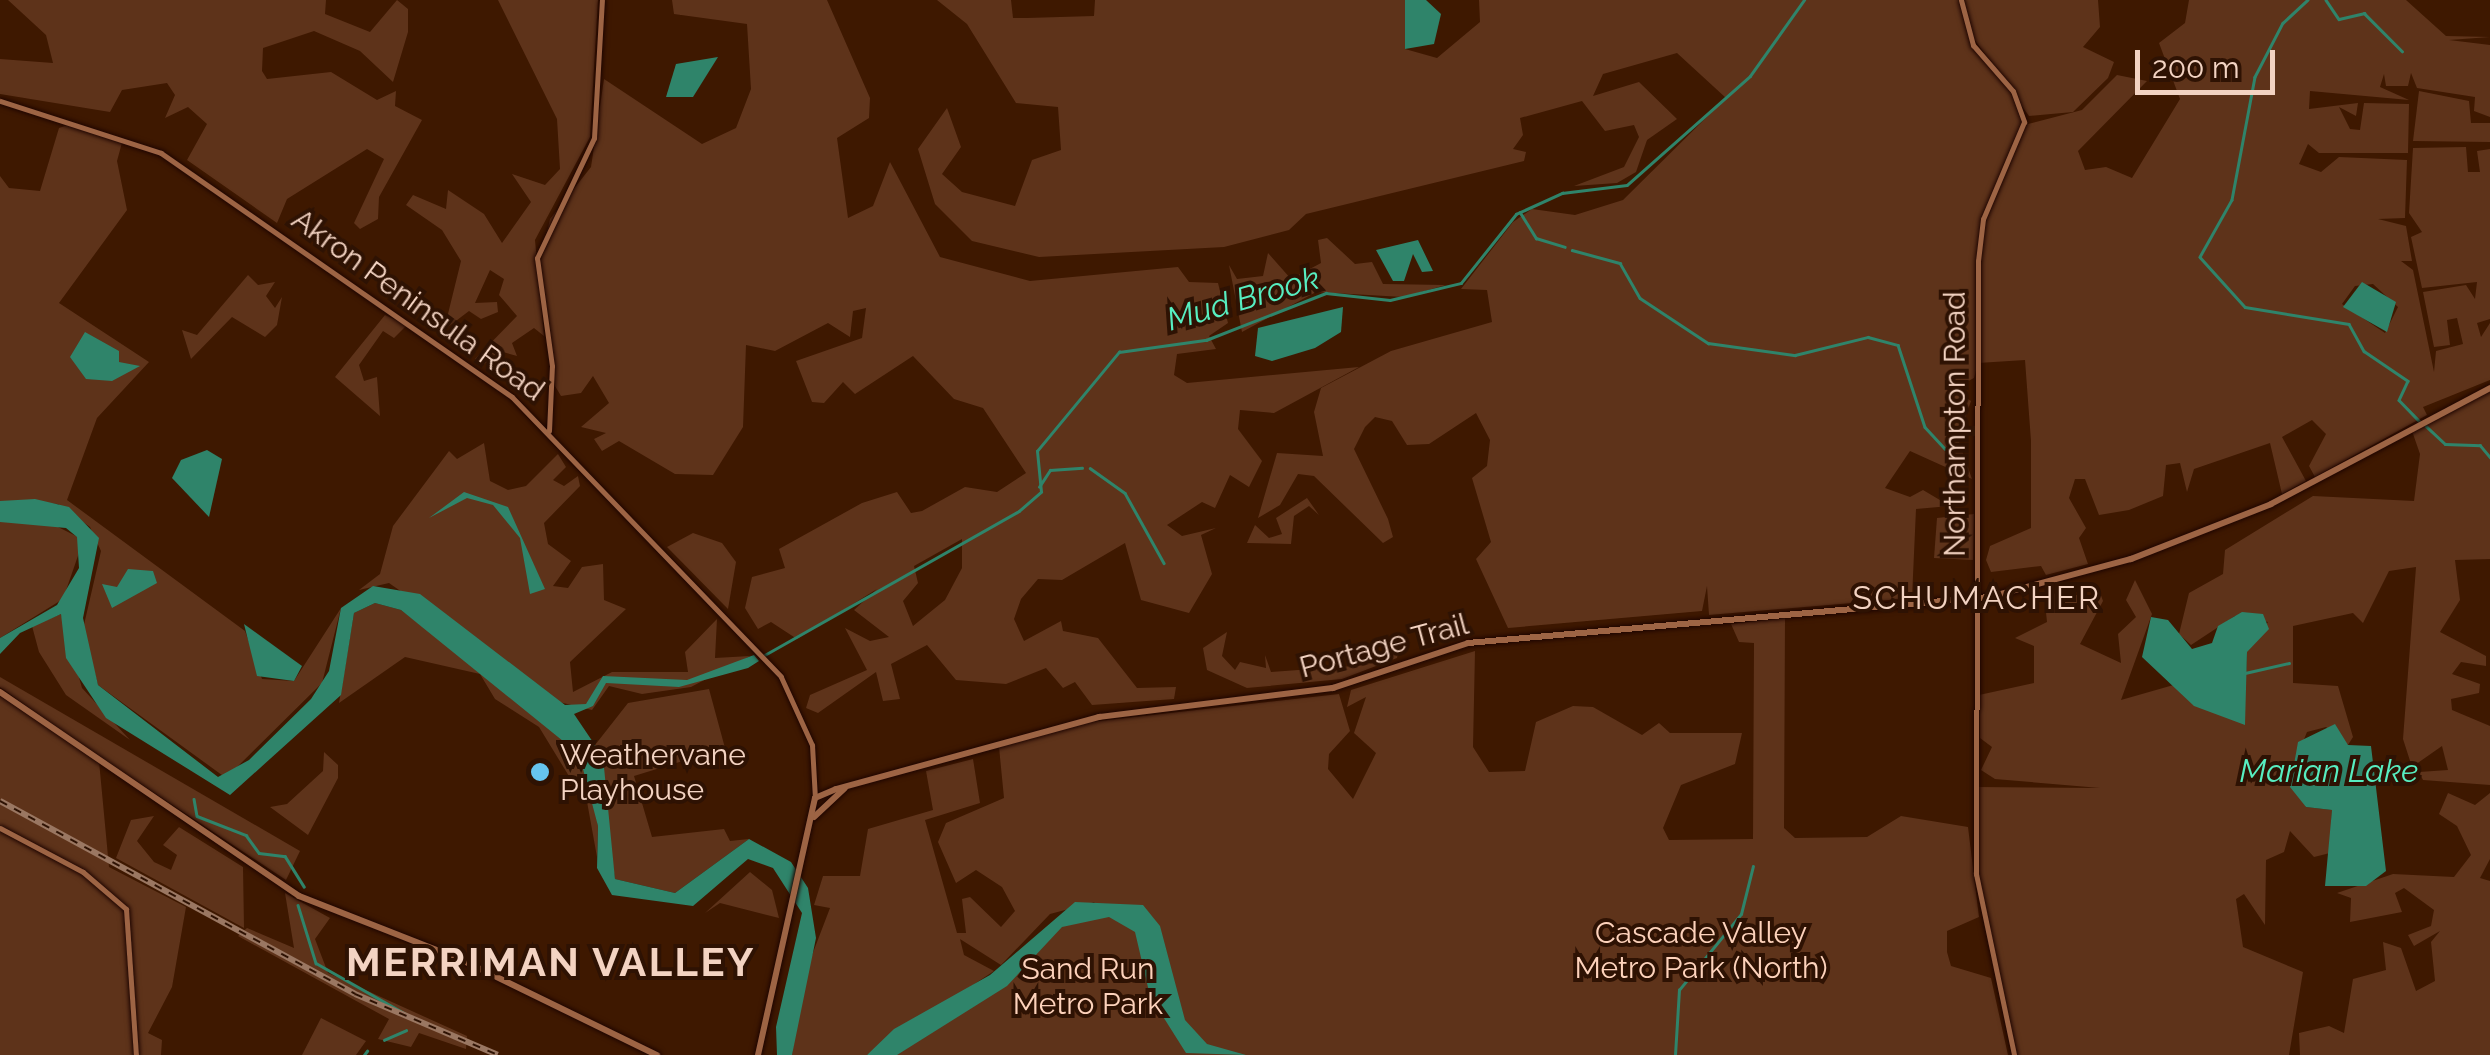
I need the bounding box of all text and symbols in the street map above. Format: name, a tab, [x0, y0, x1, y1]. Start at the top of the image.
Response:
scale bar	[2140, 30, 2280, 92]
text: 200 m	[2152, 50, 2240, 85]
street label: Akron Peninsula Road	[285, 201, 551, 409]
water label: Mud Brook	[1162, 259, 1324, 339]
street label: Northampton Road	[1937, 291, 1973, 557]
district label: SCHUMACHER	[1853, 579, 2101, 617]
street label: Portage Trail	[1295, 606, 1473, 686]
place label: Weathervane Playhouse	[560, 737, 746, 808]
water label: Marian Lake	[2240, 752, 2418, 790]
marker: Weathervane Playhouse	[529, 761, 551, 783]
park label: Cascade Valley Metro Park (North)	[1575, 915, 1827, 986]
district label: MERRIMAN VALLEY	[345, 938, 757, 986]
park label: Sand Run Metro Park	[1013, 951, 1163, 1022]

